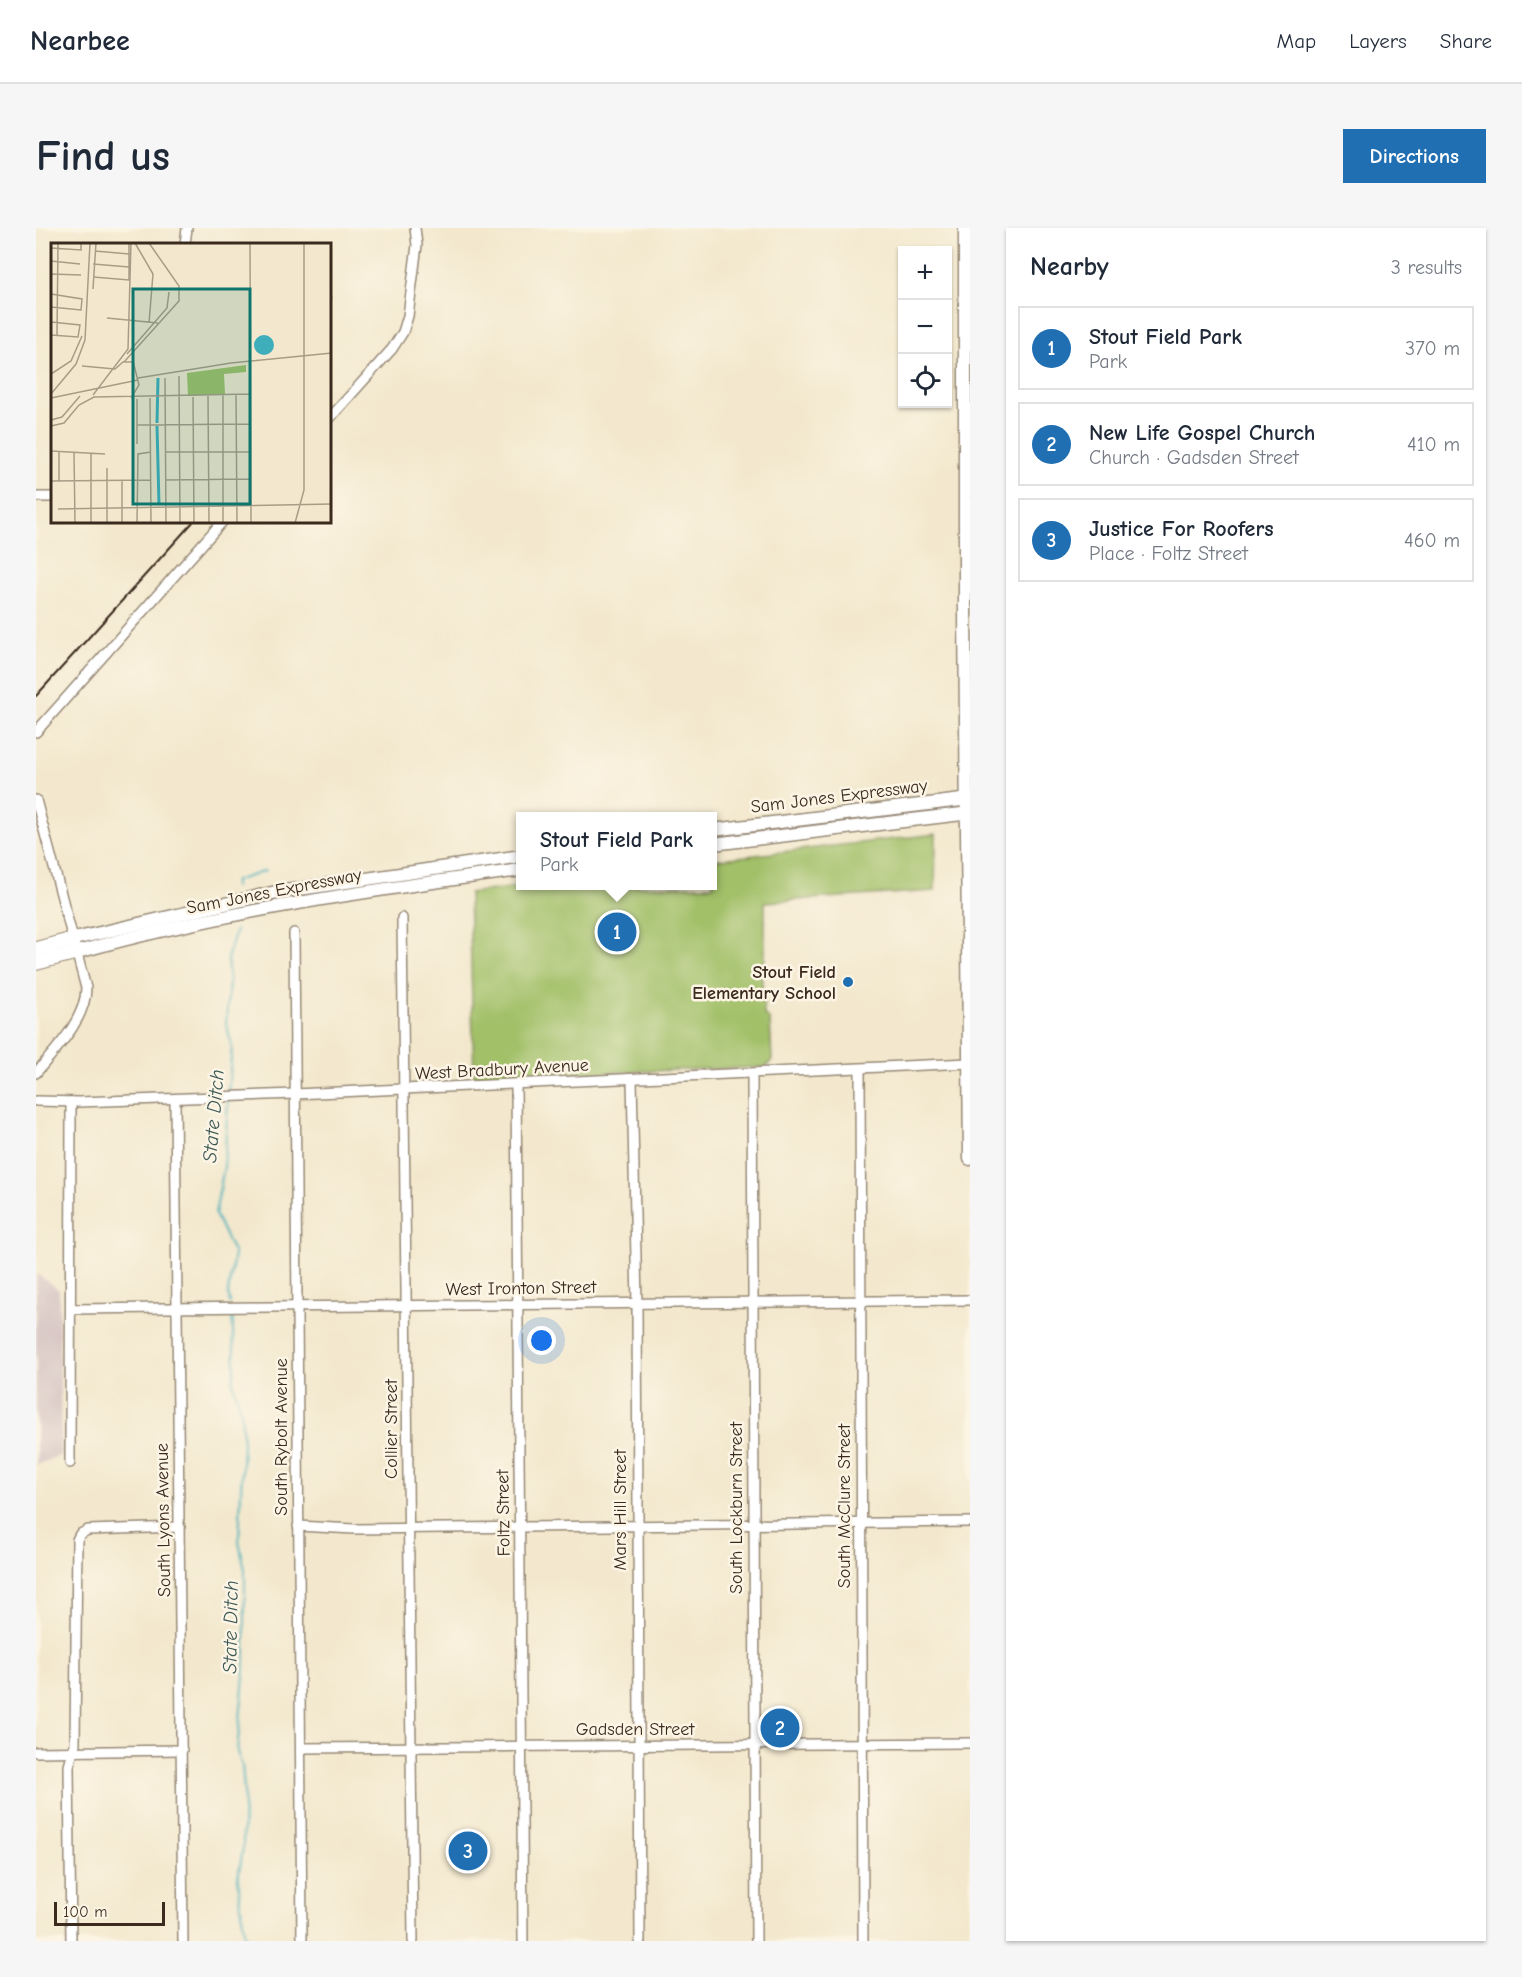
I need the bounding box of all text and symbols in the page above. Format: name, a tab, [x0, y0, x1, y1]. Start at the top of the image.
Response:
text: Nearbee	[30, 25, 130, 57]
text: Map	[1277, 29, 1316, 53]
text: Layers	[1349, 29, 1407, 53]
text: Share	[1440, 29, 1492, 53]
button: Directions	[1343, 129, 1486, 183]
text: Find us	[36, 132, 170, 181]
inset map	[51, 243, 332, 524]
map controls	[898, 246, 952, 408]
button: +	[898, 246, 952, 300]
text: Nearby	[1030, 252, 1109, 282]
text: 3 results	[1391, 256, 1462, 279]
button: −	[898, 300, 952, 354]
text: Stout Field Park	[1089, 324, 1242, 350]
text: 1	[1048, 337, 1055, 360]
text: 370 m	[1405, 337, 1460, 360]
text: Park	[1089, 350, 1127, 373]
button: locate	[898, 354, 952, 408]
text: New Life Gospel Church	[1089, 420, 1315, 446]
text: 2	[1047, 433, 1056, 456]
text: 410 m	[1407, 433, 1460, 456]
text: Church · Gadsden Street	[1089, 446, 1299, 469]
text: Justice For Roofers	[1089, 516, 1274, 542]
text: 3	[1047, 529, 1056, 552]
text: 460 m	[1404, 529, 1460, 552]
text: Place · Foltz Street	[1089, 542, 1248, 565]
street label: Sam Jones Expressway	[750, 775, 930, 818]
popup	[516, 812, 717, 890]
text: Stout Field Park	[540, 827, 693, 853]
text: Park	[540, 853, 578, 876]
street label: Sam Jones Expressway	[185, 864, 364, 919]
pin: 1	[598, 910, 636, 954]
place label: Stout Field Elementary School	[692, 962, 836, 1004]
marker: Stout Field Elementary School	[841, 975, 855, 989]
street label: West Bradbury Avenue	[415, 1054, 589, 1085]
water label: State Ditch	[198, 1069, 229, 1164]
street label: West Ironton Street	[446, 1277, 597, 1300]
your location	[527, 1326, 556, 1355]
street label: South Rybolt Avenue	[271, 1358, 292, 1516]
street label: Collier Street	[381, 1378, 402, 1479]
street label: South Lockburn Street	[726, 1421, 747, 1594]
street label: South McClure Street	[834, 1423, 855, 1588]
street label: South Lyons Avenue	[152, 1443, 175, 1597]
street label: Mars Hill Street	[610, 1449, 631, 1571]
street label: Foltz Street	[492, 1469, 515, 1557]
water label: State Ditch	[218, 1580, 243, 1674]
pin: 2	[760, 1706, 800, 1750]
street label: Gadsden Street	[576, 1719, 695, 1740]
pin: 3	[448, 1828, 488, 1874]
scale bar	[54, 1899, 165, 1926]
text: 100 m	[63, 1903, 107, 1921]

